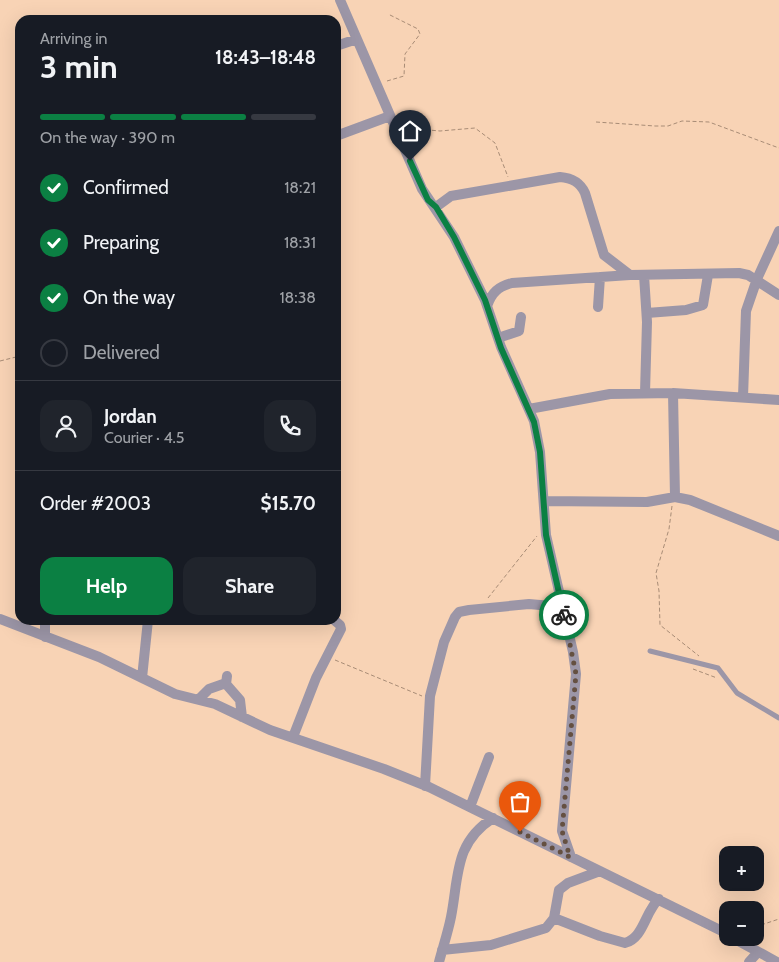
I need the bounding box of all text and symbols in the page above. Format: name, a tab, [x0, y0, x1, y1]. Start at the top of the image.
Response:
text: Arriving in	[40, 29, 107, 48]
text: 18:43–18:48	[215, 46, 316, 69]
text: 3 min	[40, 47, 118, 86]
pin	[389, 110, 431, 161]
icon: home	[396, 117, 424, 145]
text: On the way · 390 m	[40, 128, 175, 147]
icon: check	[40, 174, 68, 202]
text: Confirmed	[83, 176, 169, 199]
text: 18:21	[284, 178, 316, 197]
icon: check	[40, 229, 68, 257]
text: Preparing	[83, 231, 159, 254]
text: 18:31	[284, 233, 316, 252]
icon: check	[40, 284, 68, 312]
text: On the way	[83, 286, 175, 309]
text: 18:38	[279, 288, 316, 307]
text: Delivered	[83, 341, 160, 364]
button: person	[40, 400, 92, 452]
button: phone	[264, 400, 316, 452]
text: Jordan	[104, 405, 157, 428]
text: Courier · 4.5	[104, 428, 185, 447]
text: Order #2003	[40, 492, 151, 515]
text: $15.70	[261, 492, 316, 515]
button: Help	[40, 557, 173, 615]
button: Share	[183, 557, 316, 615]
courier	[539, 590, 589, 640]
icon: bike	[550, 601, 578, 629]
pin	[499, 781, 541, 832]
icon: bag	[506, 788, 534, 816]
map controls	[719, 846, 764, 946]
button: +	[719, 846, 764, 891]
button: −	[719, 901, 764, 946]

